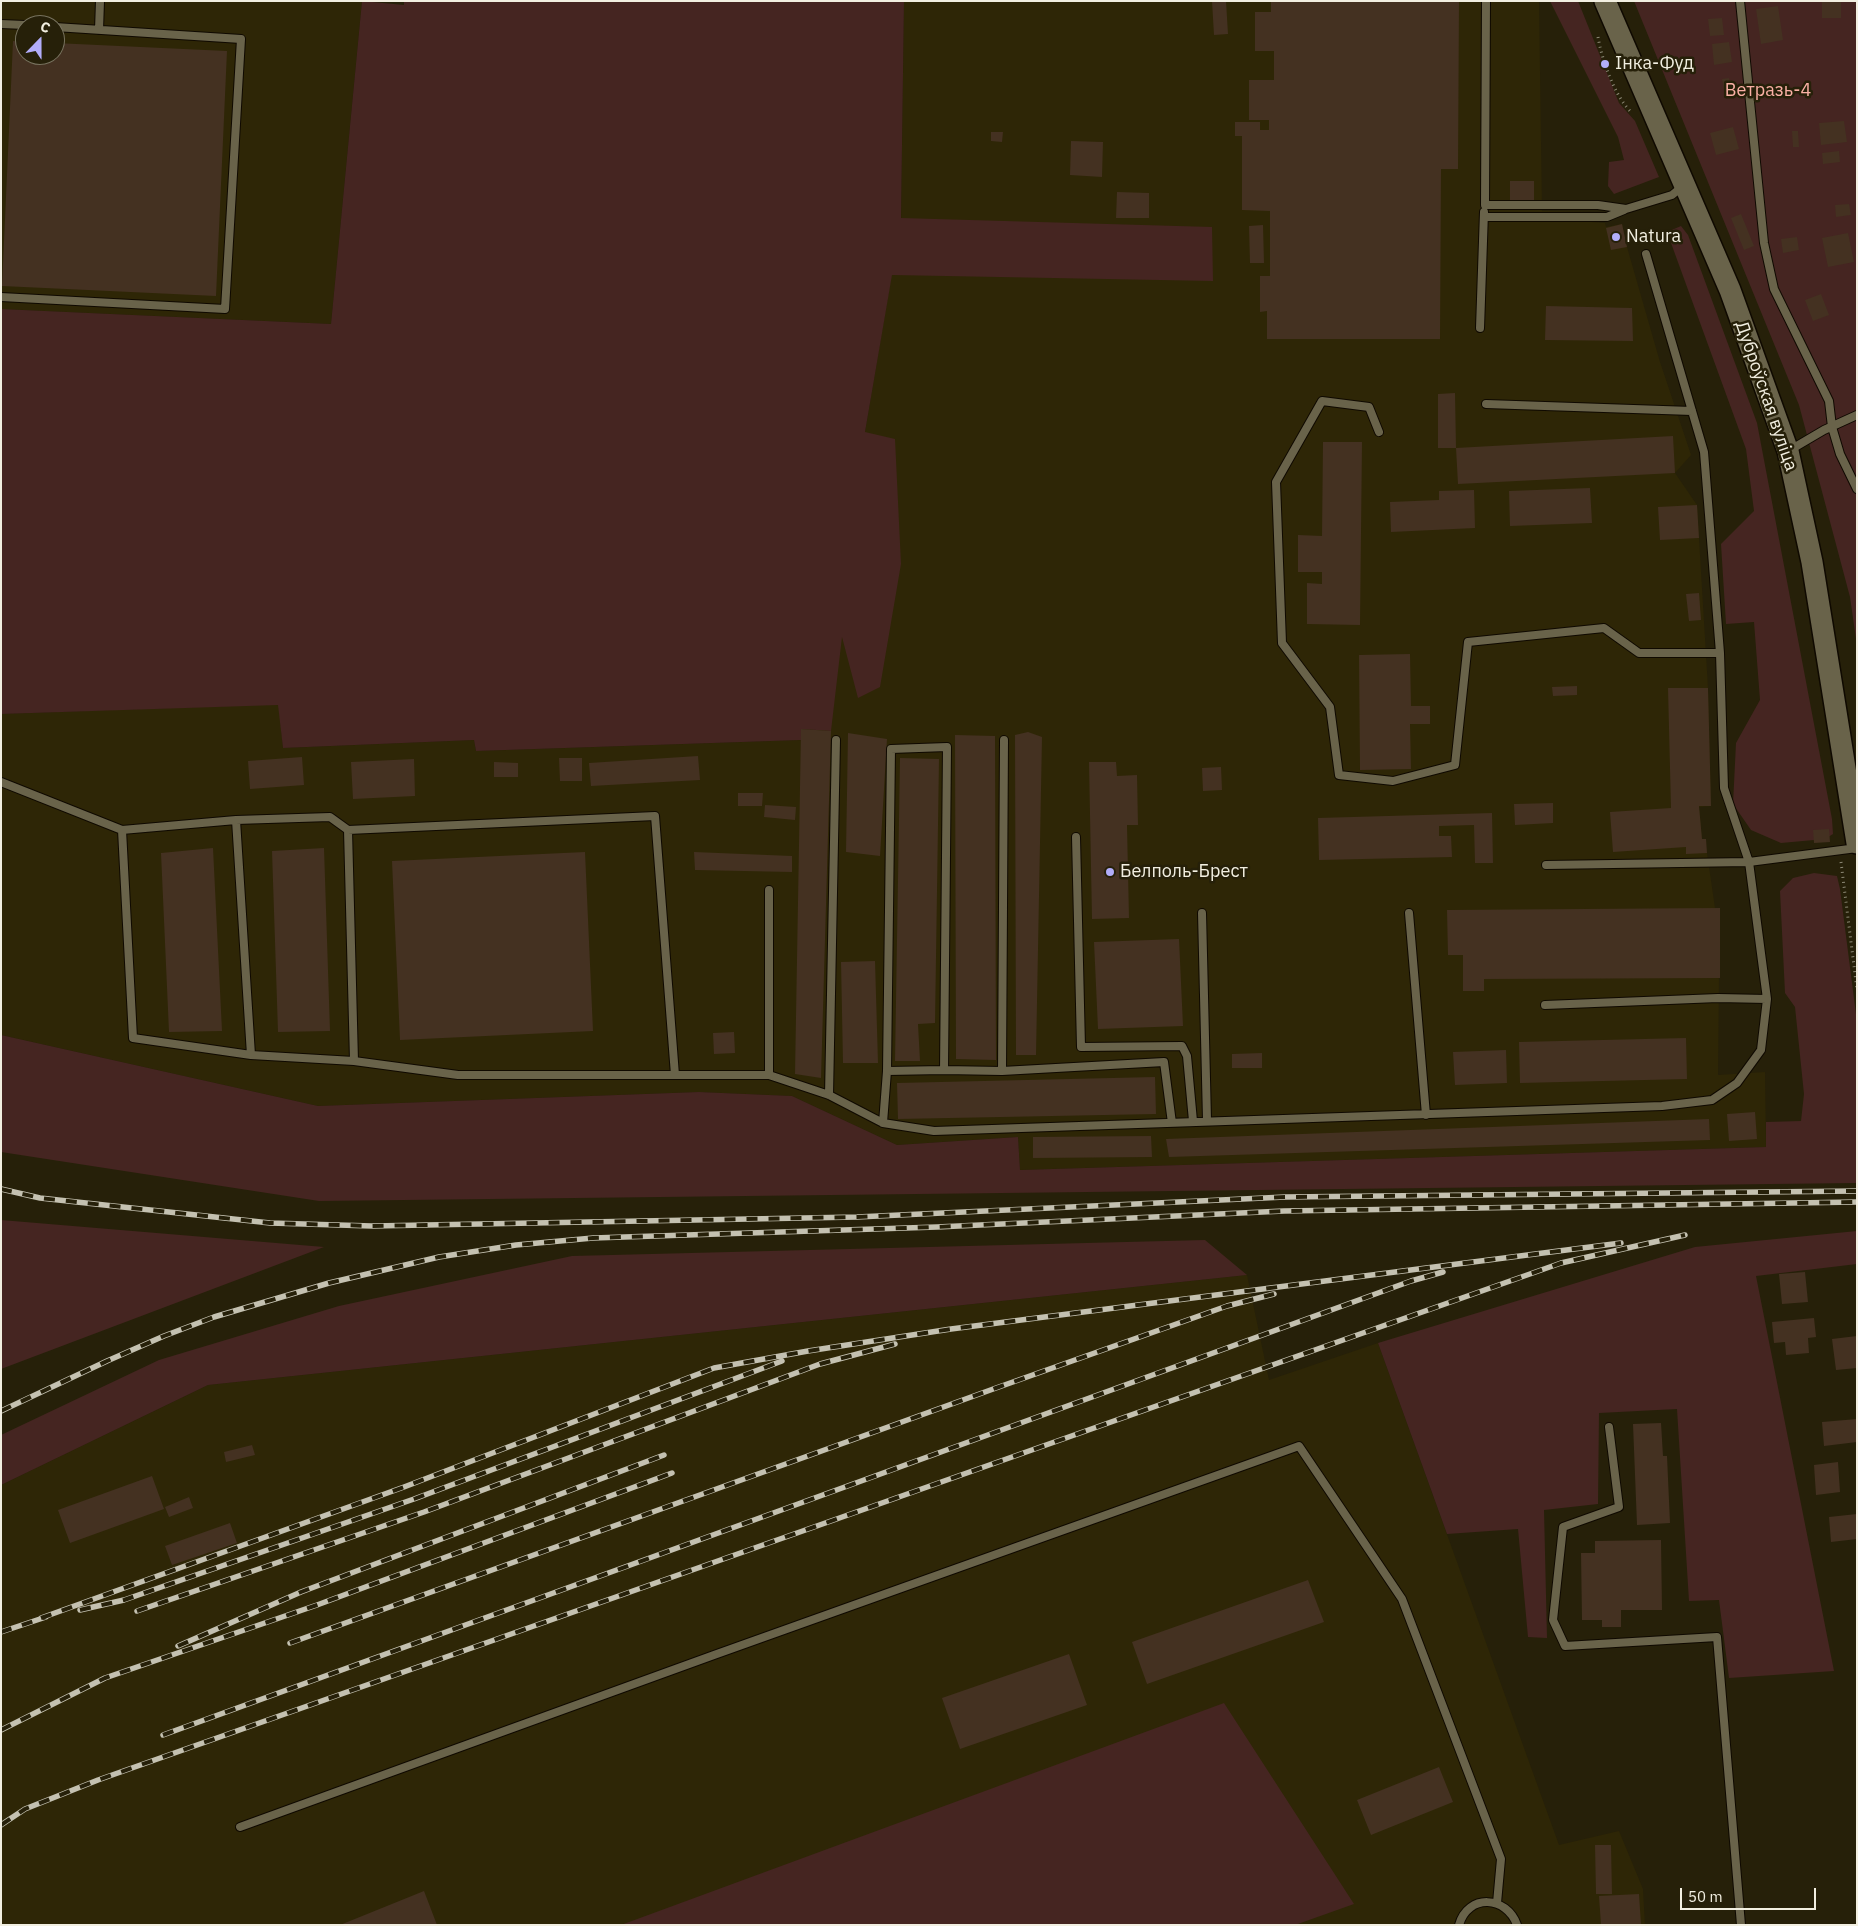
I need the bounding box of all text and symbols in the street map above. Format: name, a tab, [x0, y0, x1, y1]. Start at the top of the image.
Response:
north arrow	[15, 15, 65, 65]
text: С	[38, 17, 53, 37]
place label: Інка-Фуд	[1615, 53, 1694, 75]
marker: Інка-Фуд	[1599, 58, 1611, 70]
park label: Ветразь-4	[1725, 80, 1811, 102]
place label: Natura	[1626, 226, 1681, 248]
marker: Natura	[1610, 231, 1622, 243]
street label: Дуброўская вуліца	[1730, 318, 1802, 474]
place label: Белполь-Брест	[1120, 861, 1248, 883]
marker: Белполь-Брест	[1104, 866, 1116, 878]
scale bar	[1683, 1878, 1819, 1910]
text: 50 m	[1688, 1887, 1723, 1906]

